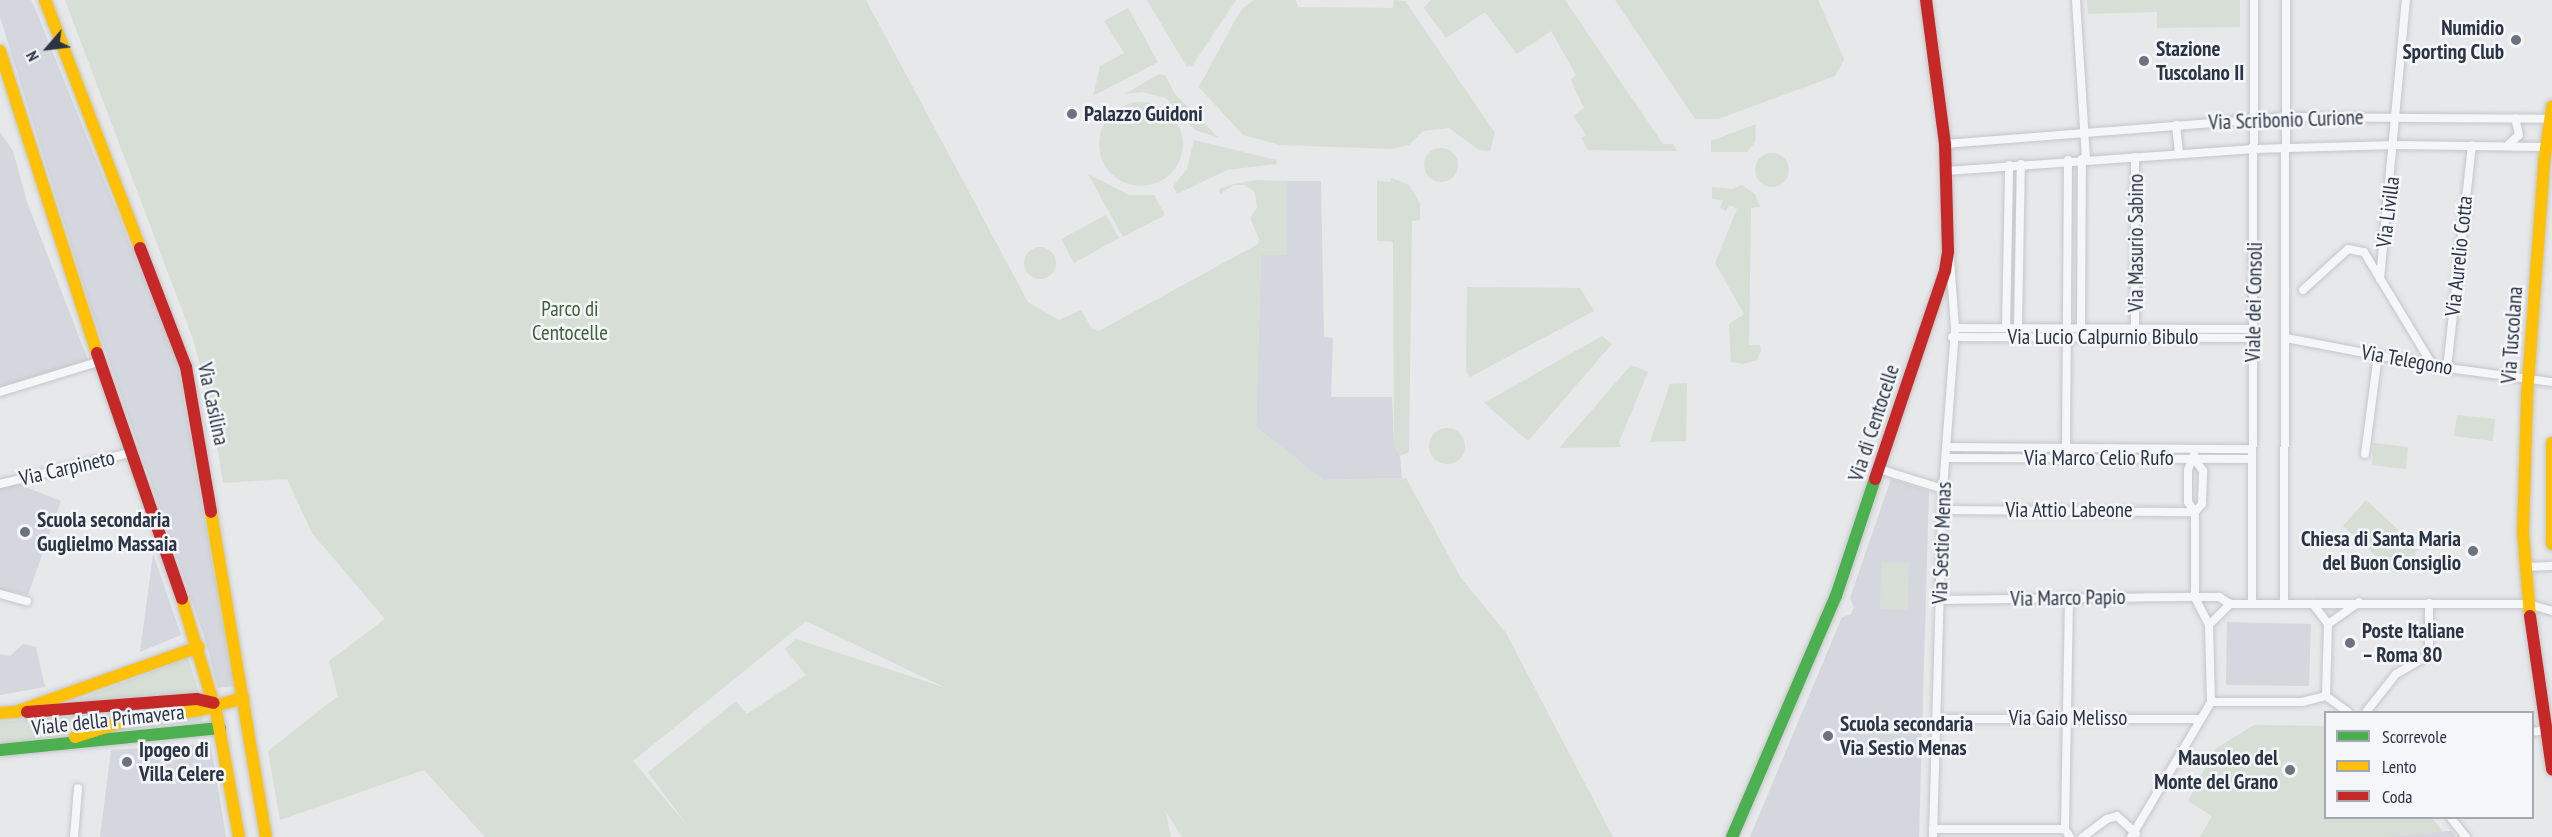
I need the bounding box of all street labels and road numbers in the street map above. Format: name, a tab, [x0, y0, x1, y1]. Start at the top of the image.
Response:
street label: Via Scribonio Curione	[2208, 105, 2364, 135]
street label: Via Masurio Sabino	[2123, 174, 2149, 312]
street label: Via Livilla	[2371, 175, 2405, 249]
street label: Via Aurelio Cotta	[2440, 194, 2478, 318]
street label: Viale dei Consoli	[2240, 242, 2268, 362]
street label: Via Tuscolana	[2496, 285, 2528, 385]
street label: Via Lucio Calpurnio Bibulo	[2008, 324, 2198, 350]
street label: Via Telegono	[2359, 340, 2455, 380]
street label: Via Casilina	[192, 360, 234, 448]
street label: Via di Centocelle	[1843, 362, 1905, 484]
street label: Via Carpineto	[17, 445, 117, 491]
street label: Via Marco Celio Rufo	[2024, 445, 2174, 471]
street label: Via Sestio Menas	[1927, 481, 1957, 605]
street label: Via Attio Labeone	[2005, 497, 2133, 523]
street label: Via Marco Papio	[2010, 584, 2126, 612]
street label: Viale della Primavera	[30, 699, 186, 741]
street label: Via Gaio Melisso	[2009, 705, 2127, 731]

